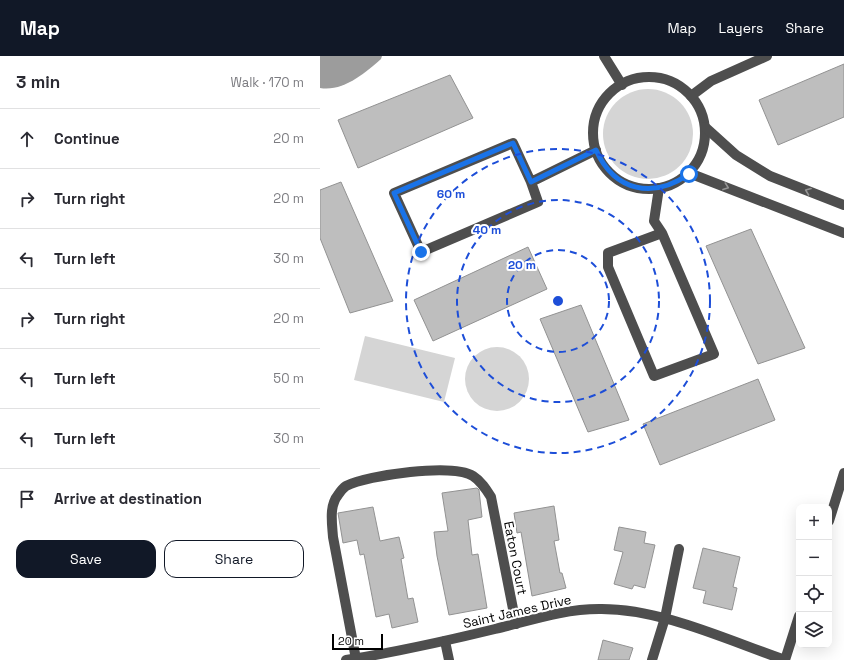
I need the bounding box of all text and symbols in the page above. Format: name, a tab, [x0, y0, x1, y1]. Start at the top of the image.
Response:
text: Map	[20, 16, 60, 41]
text: Map	[667, 19, 697, 37]
text: Layers	[719, 19, 763, 37]
text: Share	[785, 19, 824, 37]
text: 3 min	[16, 71, 60, 93]
text: Walk · 170 m	[230, 74, 304, 91]
icon: ahead	[16, 128, 38, 150]
text: Continue	[54, 129, 120, 148]
text: 20 m	[273, 130, 304, 147]
route start	[680, 165, 698, 183]
one-way arrow	[722, 182, 729, 190]
text: 60 m	[437, 186, 465, 202]
one-way arrow	[804, 187, 811, 195]
icon: right	[16, 188, 38, 210]
text: Turn right	[54, 189, 125, 208]
text: 20 m	[273, 190, 304, 207]
text: 40 m	[473, 222, 501, 238]
route end	[412, 243, 430, 261]
icon: left	[16, 248, 38, 270]
text: Turn left	[54, 249, 116, 268]
text: 30 m	[273, 250, 304, 267]
text: 20 m	[508, 257, 536, 273]
centre of rings	[551, 294, 565, 308]
icon: right	[16, 308, 38, 330]
text: Turn right	[54, 309, 125, 328]
text: 20 m	[273, 310, 304, 327]
icon: left	[16, 368, 38, 390]
text: Turn left	[54, 369, 116, 388]
text: 50 m	[273, 370, 304, 387]
icon: left	[16, 428, 38, 450]
text: Turn left	[54, 429, 116, 448]
text: 30 m	[273, 430, 304, 447]
icon: arrive	[16, 488, 38, 510]
text: Arrive at destination	[54, 489, 202, 508]
map controls	[796, 504, 832, 648]
button: +	[796, 504, 832, 540]
street label: Eaton Court	[500, 520, 531, 596]
button: Save	[16, 540, 156, 578]
button: Share	[164, 540, 304, 578]
button: −	[796, 540, 832, 576]
button: locate	[796, 576, 832, 612]
street label: Saint James Drive	[461, 591, 573, 632]
button: layers	[796, 612, 832, 648]
scale bar	[332, 632, 383, 651]
text: 20 m	[338, 634, 364, 648]

